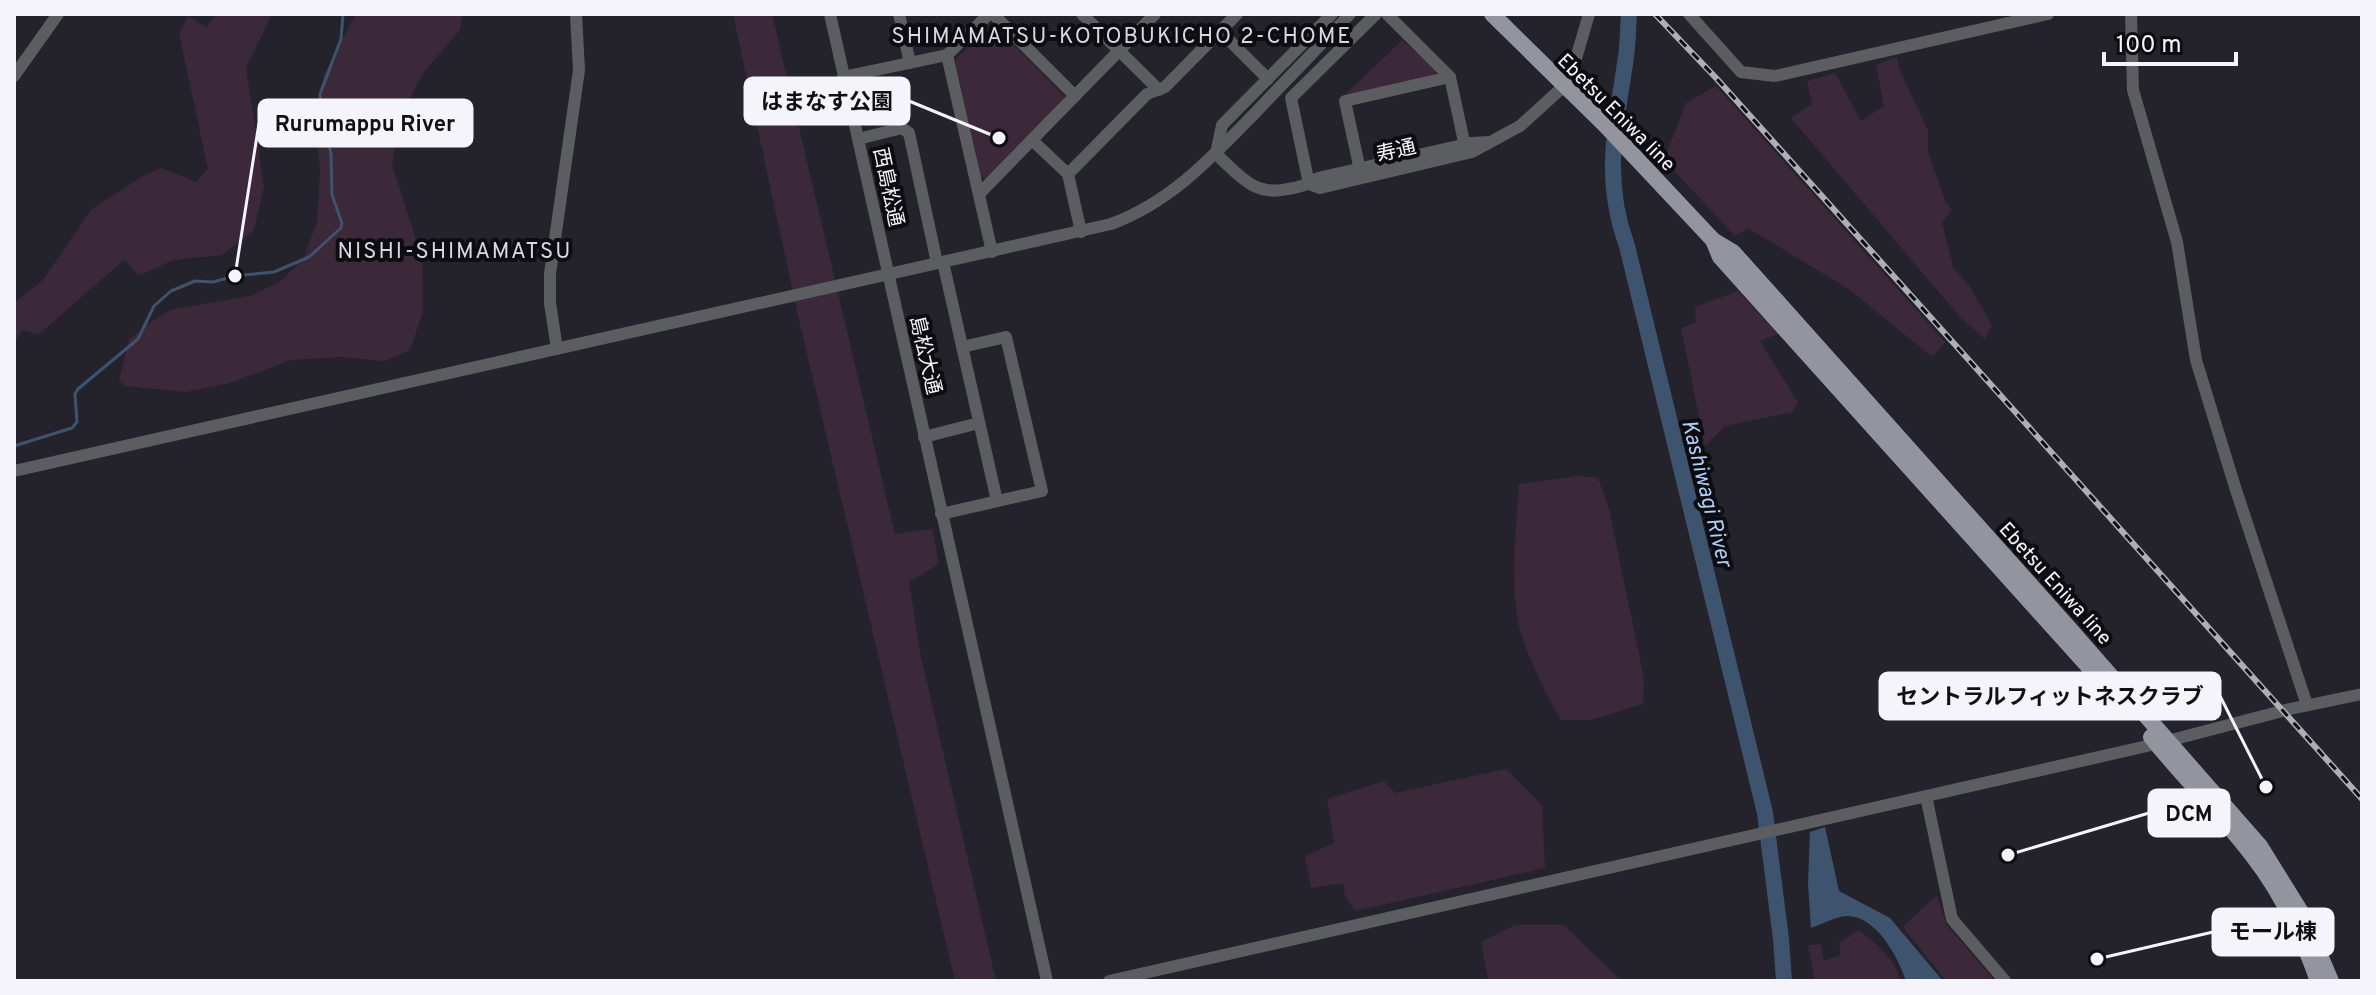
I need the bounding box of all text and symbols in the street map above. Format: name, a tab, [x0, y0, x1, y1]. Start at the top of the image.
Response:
scale bar	[2104, 16, 2236, 66]
district label: SHIMAMATSU-KOTOBUKICHO 2-CHOME	[891, 24, 1353, 51]
text: 100 m	[2116, 31, 2182, 61]
street label: Ebetsu Eniwa line	[1551, 49, 1680, 178]
callout: はまなす公園	[745, 78, 909, 124]
text: はまなす公園	[761, 90, 893, 117]
callout: Rurumappu River	[259, 100, 472, 146]
text: Rurumappu River	[275, 112, 455, 139]
street label: 寿通	[1374, 135, 1419, 169]
street label: 西島松通	[866, 146, 908, 229]
district label: NISHI-SHIMAMATSU	[338, 239, 572, 266]
street label: 島松大通	[902, 314, 946, 397]
water label: Kashiwagi River	[1674, 417, 1737, 572]
street label: Ebetsu Eniwa line	[1992, 517, 2117, 651]
callout: セントラルフィットネスクラブ	[1880, 673, 2220, 719]
text: セントラルフィットネスクラブ	[1896, 684, 2204, 712]
callout: DCM	[2149, 790, 2229, 836]
text: DCM	[2165, 802, 2213, 829]
callout: モール棟	[2213, 909, 2333, 955]
text: モール棟	[2229, 920, 2317, 947]

